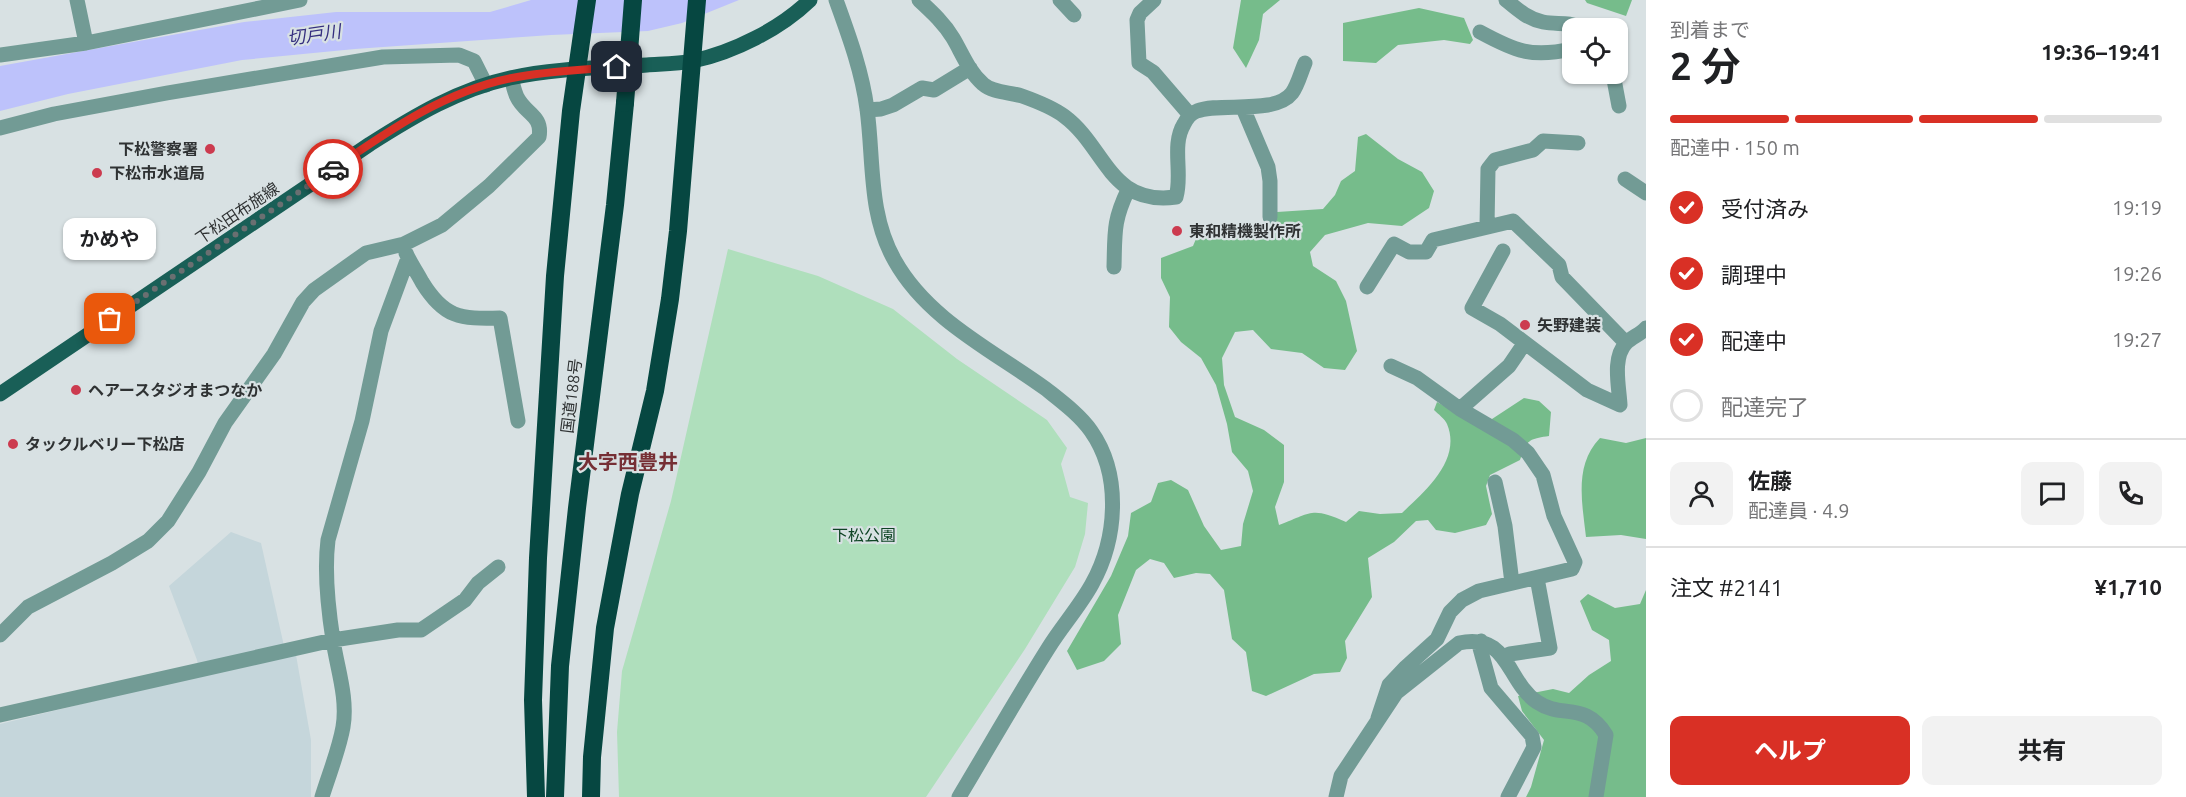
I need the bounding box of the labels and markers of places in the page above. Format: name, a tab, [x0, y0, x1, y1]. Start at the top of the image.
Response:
pin	[591, 41, 642, 92]
place label: 下松警察署	[118, 140, 198, 158]
marker: 下松警察署	[203, 142, 217, 156]
place label: 下松市水道局	[109, 164, 205, 182]
marker: 下松市水道局	[90, 166, 104, 180]
callout: かめや	[63, 217, 156, 259]
place label: 東和精機製作所	[1189, 222, 1301, 240]
marker: 東和精機製作所	[1170, 224, 1184, 238]
pin	[84, 293, 135, 344]
place label: 矢野建装	[1537, 316, 1601, 334]
marker: 矢野建装	[1518, 318, 1532, 332]
place label: ヘアースタジオまつなか	[88, 381, 262, 399]
marker: ヘアースタジオまつなか	[69, 383, 83, 397]
place label: タックルベリー下松店	[25, 435, 185, 453]
marker: タックルベリー下松店	[6, 437, 20, 451]

